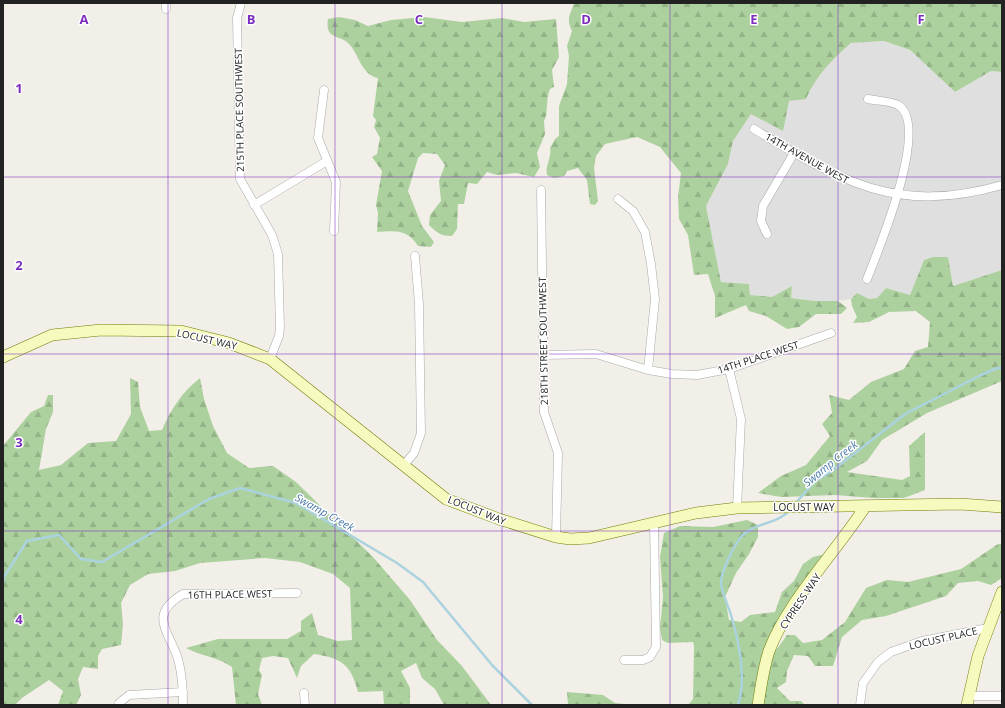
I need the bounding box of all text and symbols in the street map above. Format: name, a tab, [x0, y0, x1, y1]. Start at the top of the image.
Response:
text: A	[80, 10, 89, 28]
text: B	[247, 10, 256, 28]
text: C	[415, 10, 423, 28]
text: D	[581, 10, 591, 28]
text: E	[750, 10, 758, 28]
text: F	[917, 10, 925, 28]
street label: 215TH PLACE SOUTHWEST	[231, 47, 247, 172]
text: 1	[15, 79, 23, 97]
street label: 14TH AVENUE WEST	[763, 129, 852, 187]
text: 2	[15, 256, 23, 274]
street label: 218TH STREET SOUTHWEST	[535, 276, 551, 405]
street label: LOCUST WAY	[176, 325, 239, 353]
street label: 14TH PLACE WEST	[716, 337, 801, 377]
text: 3	[15, 433, 23, 451]
water label: Swamp Creek	[800, 436, 861, 489]
water label: Swamp Creek	[293, 490, 358, 535]
street label: LOCUST WAY	[446, 492, 508, 528]
street label: LOCUST WAY	[773, 500, 835, 514]
street label: CYPRESS WAY	[776, 570, 824, 632]
street label: 16TH PLACE WEST	[188, 586, 273, 602]
text: 4	[15, 610, 23, 628]
street label: LOCUST PLACE	[908, 623, 978, 653]

